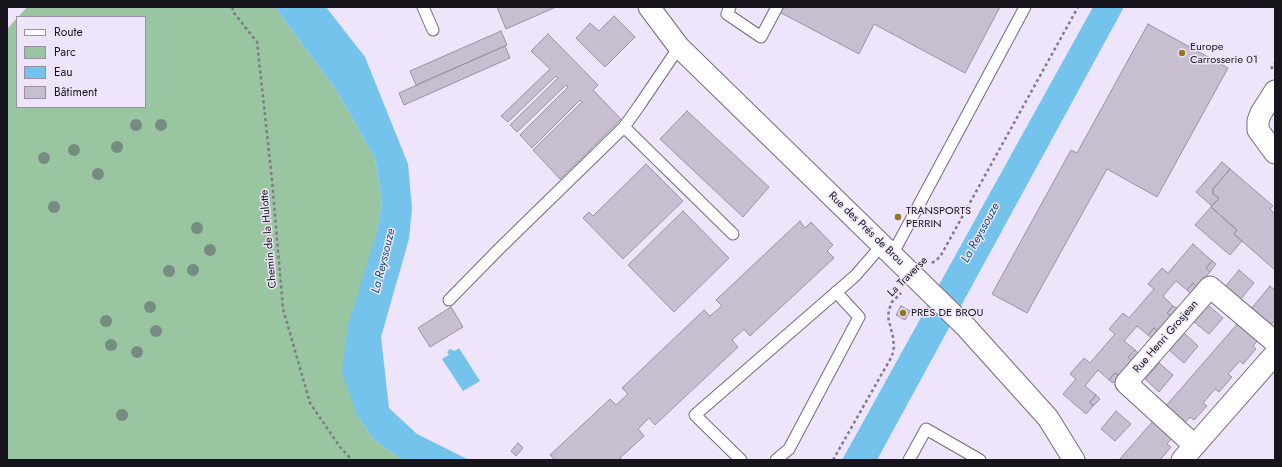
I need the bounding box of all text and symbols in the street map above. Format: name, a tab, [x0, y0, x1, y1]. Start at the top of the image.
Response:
legend	[16, 16, 146, 108]
text: Route	[54, 23, 83, 41]
place label: Europe Carrosserie 01	[1190, 40, 1258, 66]
text: Parc	[54, 43, 76, 61]
marker: Europe Carrosserie 01	[1177, 48, 1187, 58]
text: Eau	[54, 63, 73, 81]
text: Bâtiment	[54, 83, 97, 101]
street label: Chemin de la Hulotte	[258, 189, 280, 289]
street label: Rue des Prés de Brou	[825, 189, 907, 269]
water label: La Reyssouze	[959, 201, 1003, 265]
place label: TRANSPORTS PERRIN	[906, 204, 971, 230]
marker: TRANSPORTS PERRIN	[893, 212, 903, 222]
water label: La Reyssouze	[369, 227, 399, 295]
street label: La Traverse	[885, 254, 931, 300]
street label: Rue Henri Grosjean	[1131, 298, 1201, 376]
place label: PRES DE BROU	[911, 306, 983, 320]
marker: PRES DE BROU	[898, 308, 908, 318]

